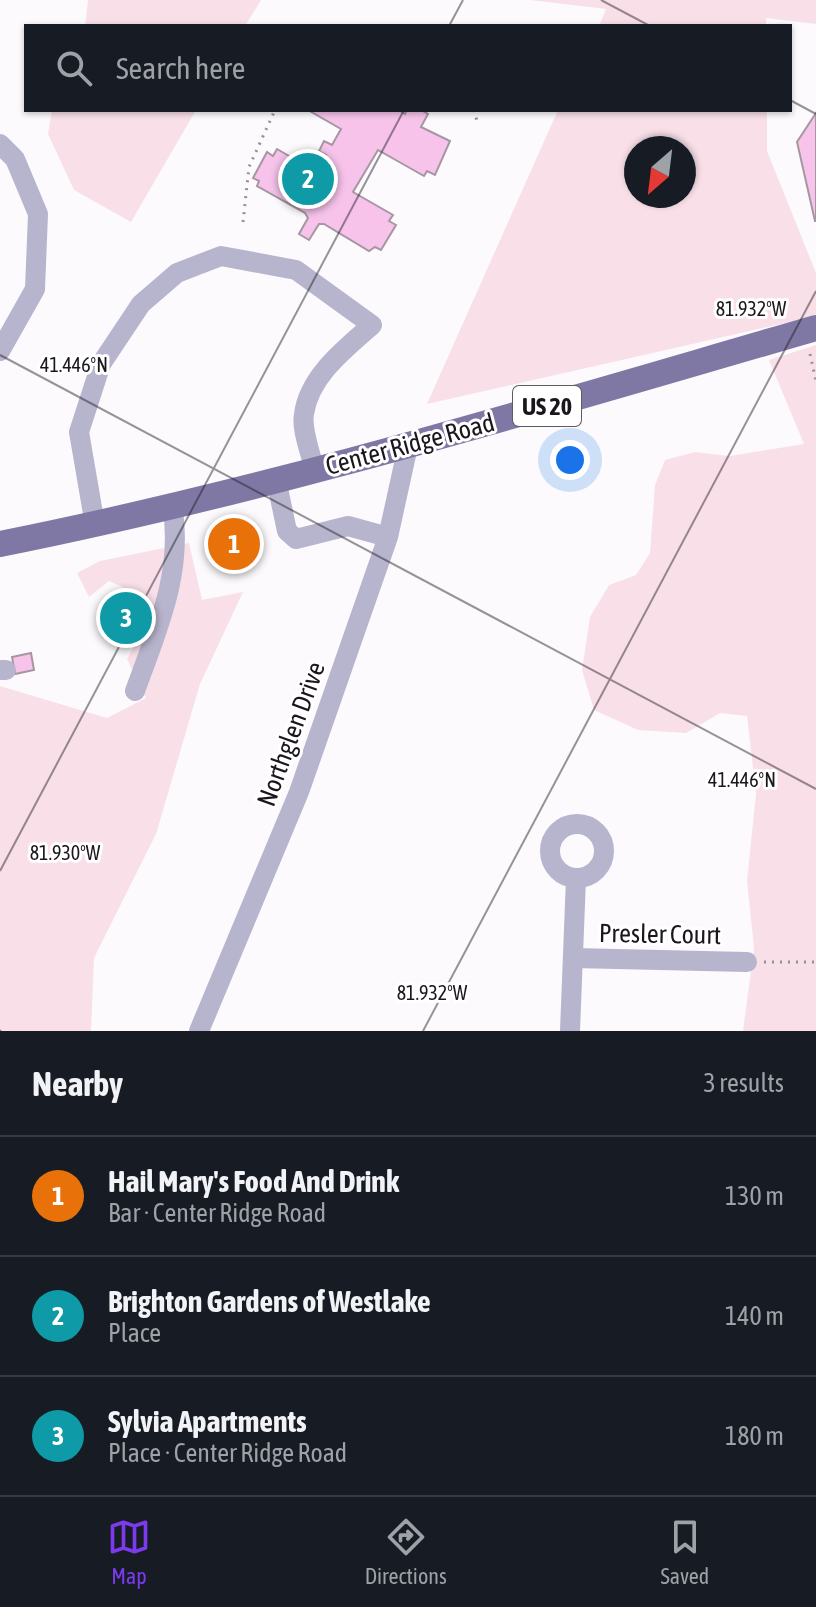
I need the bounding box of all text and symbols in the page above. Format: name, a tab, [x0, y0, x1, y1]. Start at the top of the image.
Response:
search box	[24, 24, 792, 112]
icon: search	[52, 46, 96, 90]
text: Search here	[116, 51, 245, 85]
north arrow	[624, 136, 696, 208]
pin: 2	[282, 149, 334, 209]
text: 81.932°W	[716, 297, 787, 320]
text: 41.446°N	[40, 353, 108, 376]
road number: US 20	[513, 386, 581, 426]
street label: Center Ridge Road	[322, 407, 498, 481]
your location	[550, 440, 590, 480]
pin: 1	[208, 514, 260, 574]
pin: 3	[100, 588, 152, 648]
street label: Northglen Drive	[251, 658, 331, 810]
text: 41.446°N	[708, 768, 776, 791]
text: 81.930°W	[30, 841, 101, 864]
street label: Presler Court	[599, 918, 721, 950]
text: 81.932°W	[397, 981, 468, 1004]
text: Nearby	[32, 1064, 123, 1103]
text: 3 results	[703, 1068, 784, 1098]
text: Hail Mary's Food And Drink	[108, 1164, 399, 1198]
text: 1	[52, 1181, 64, 1211]
text: 130 m	[725, 1181, 784, 1211]
text: Bar · Center Ridge Road	[108, 1198, 326, 1228]
text: Brighton Gardens of Westlake	[108, 1284, 431, 1318]
text: 2	[52, 1301, 64, 1331]
text: 140 m	[725, 1301, 784, 1331]
text: Place	[108, 1318, 161, 1348]
text: Sylvia Apartments	[108, 1404, 307, 1438]
text: 3	[52, 1421, 64, 1451]
text: 180 m	[725, 1421, 784, 1451]
text: Place · Center Ridge Road	[108, 1438, 347, 1468]
tab: Map	[107, 1515, 151, 1589]
tab: Directions	[365, 1515, 447, 1589]
tab: Saved	[660, 1515, 709, 1589]

